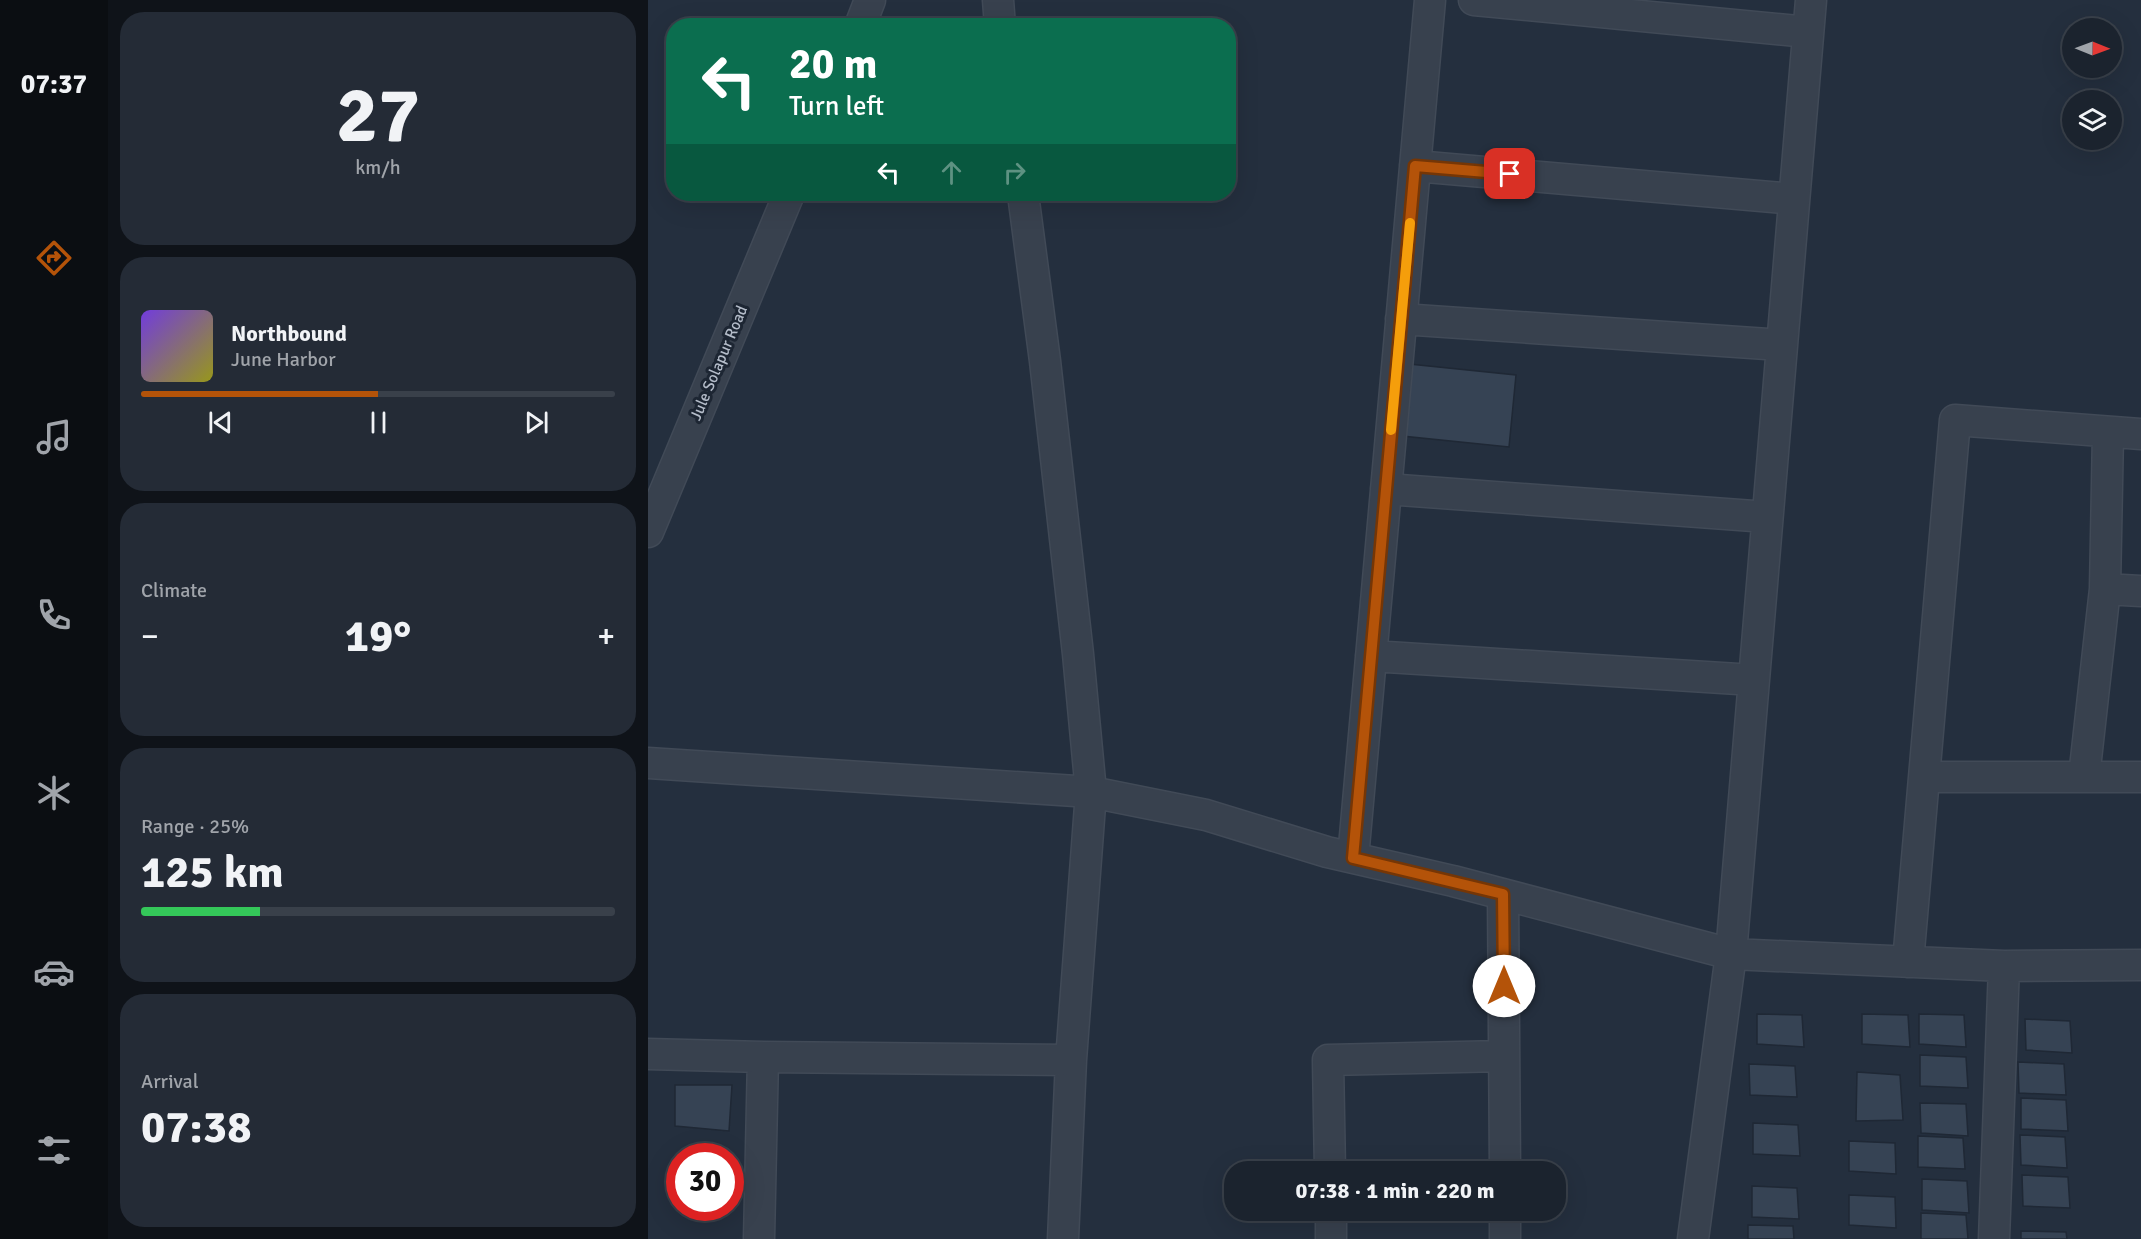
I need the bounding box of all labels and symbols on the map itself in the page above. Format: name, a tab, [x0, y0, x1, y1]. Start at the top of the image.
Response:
north arrow	[2062, 18, 2122, 78]
pin	[1484, 148, 1535, 199]
street label: Jule Solapur Road	[686, 303, 752, 423]
position arrow	[1472, 954, 1536, 1018]
speed limit sign: 30	[666, 1143, 744, 1221]

